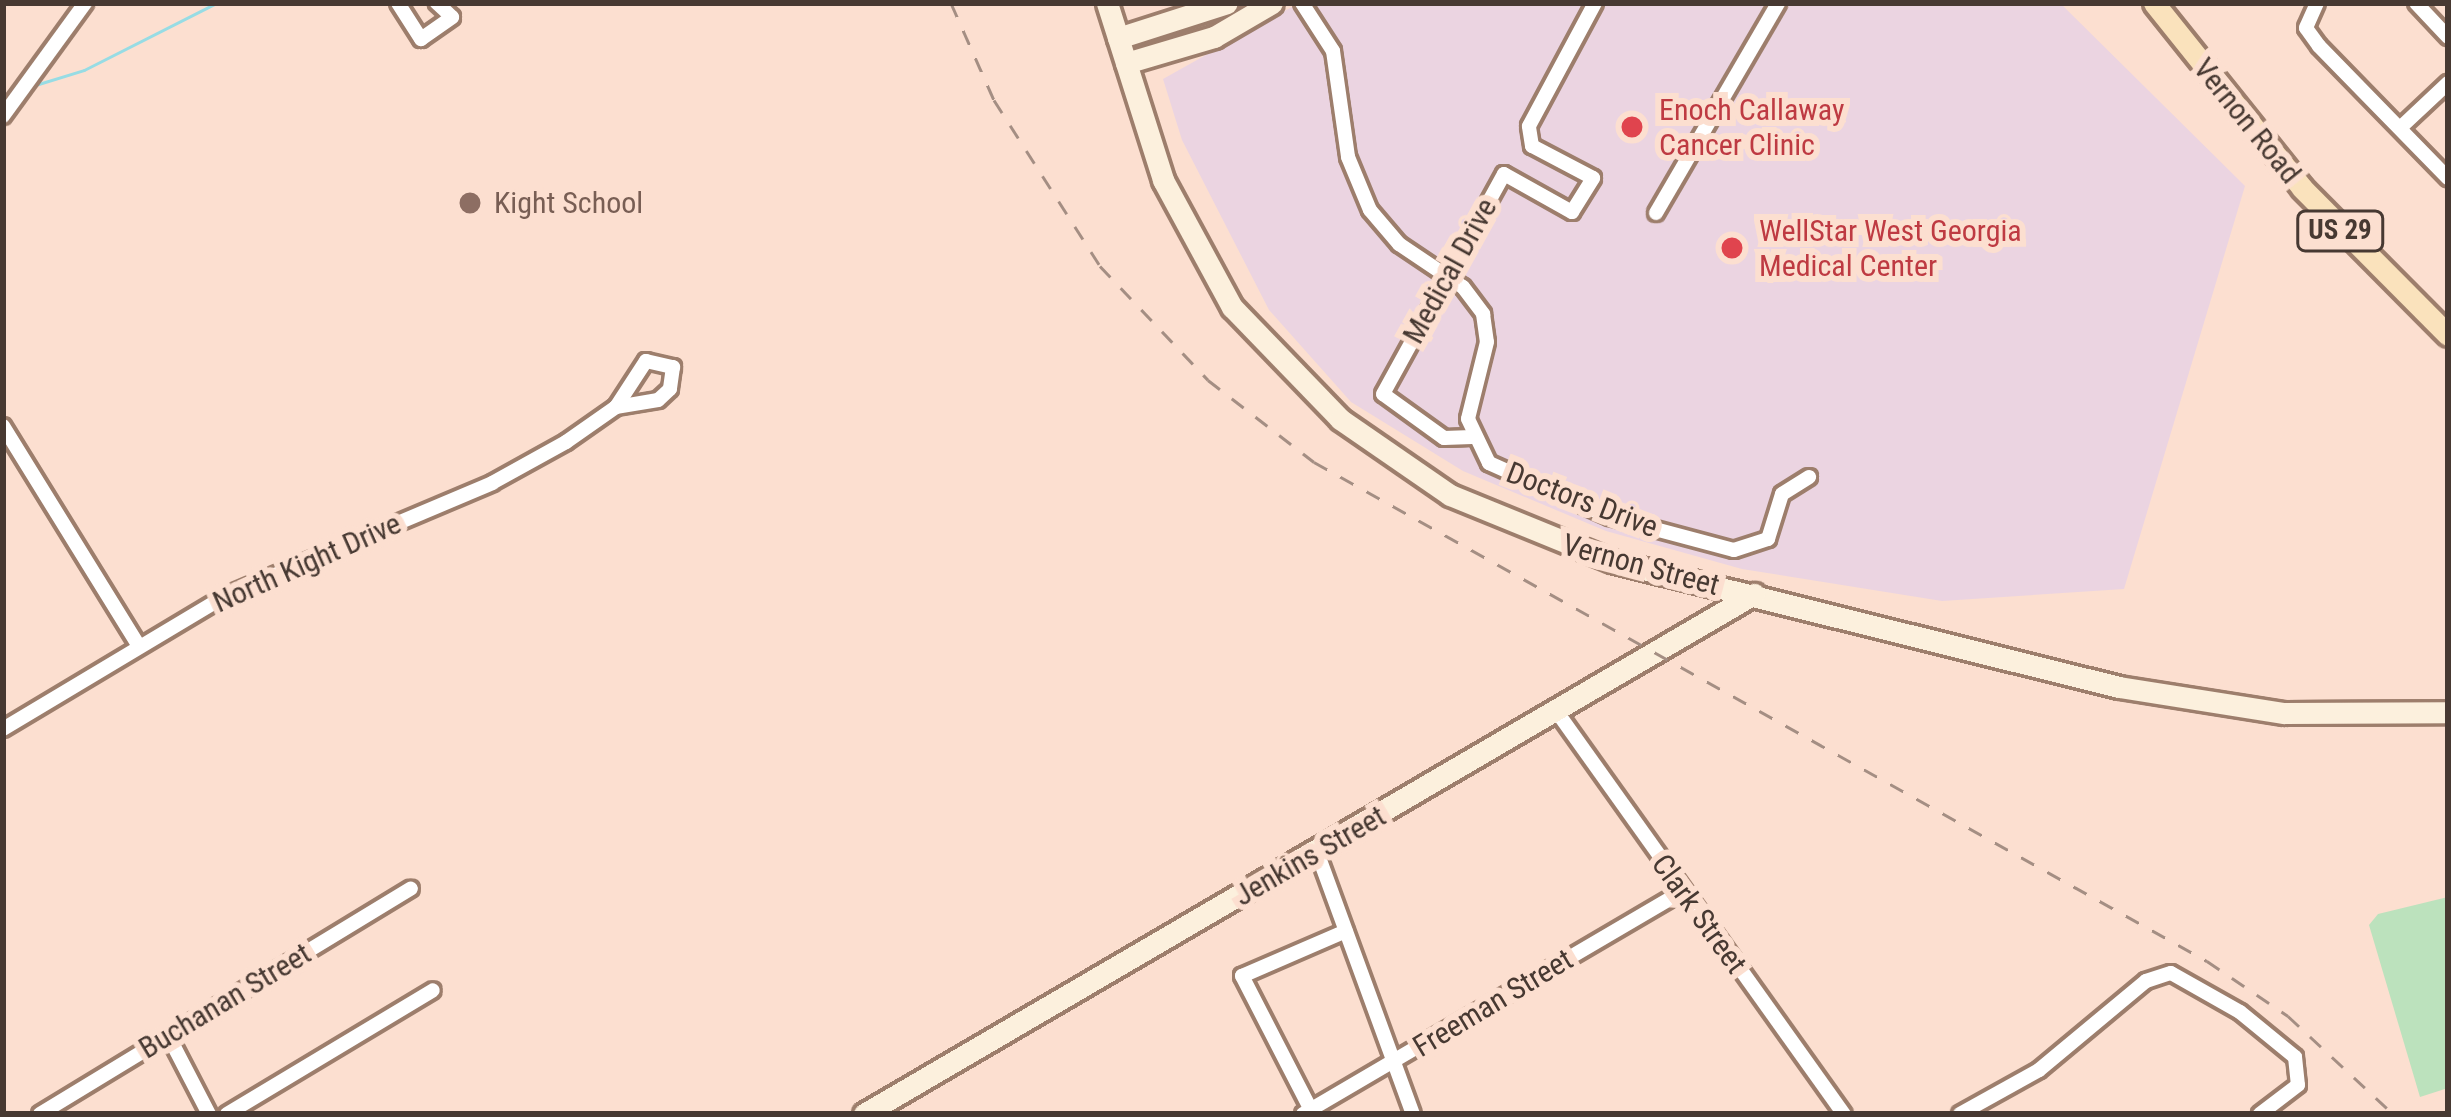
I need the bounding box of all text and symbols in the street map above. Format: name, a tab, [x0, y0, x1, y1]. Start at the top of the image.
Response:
street label: Vernon Road	[2186, 51, 2308, 191]
place label: Enoch Callaway Cancer Clinic	[1659, 92, 1844, 162]
marker: Enoch Callaway Cancer Clinic	[1616, 111, 1648, 143]
place label: Kight School	[494, 185, 643, 221]
marker: Kight School	[457, 190, 483, 216]
street label: Medical Drive	[1395, 192, 1505, 350]
road number: US 29	[2295, 210, 2385, 252]
place label: WellStar West Georgia Medical Center	[1759, 213, 2022, 284]
marker: WellStar West Georgia Medical Center	[1716, 232, 1748, 264]
street label: Doctors Drive	[1501, 455, 1663, 545]
street label: North Kight Drive	[207, 505, 407, 621]
street label: Vernon Street	[1559, 527, 1723, 603]
street label: Jenkins Street	[1228, 798, 1392, 914]
street label: Clark Street	[1644, 848, 1754, 980]
street label: Buchanan Street	[132, 936, 318, 1066]
street label: Freeman Street	[1407, 941, 1579, 1065]

